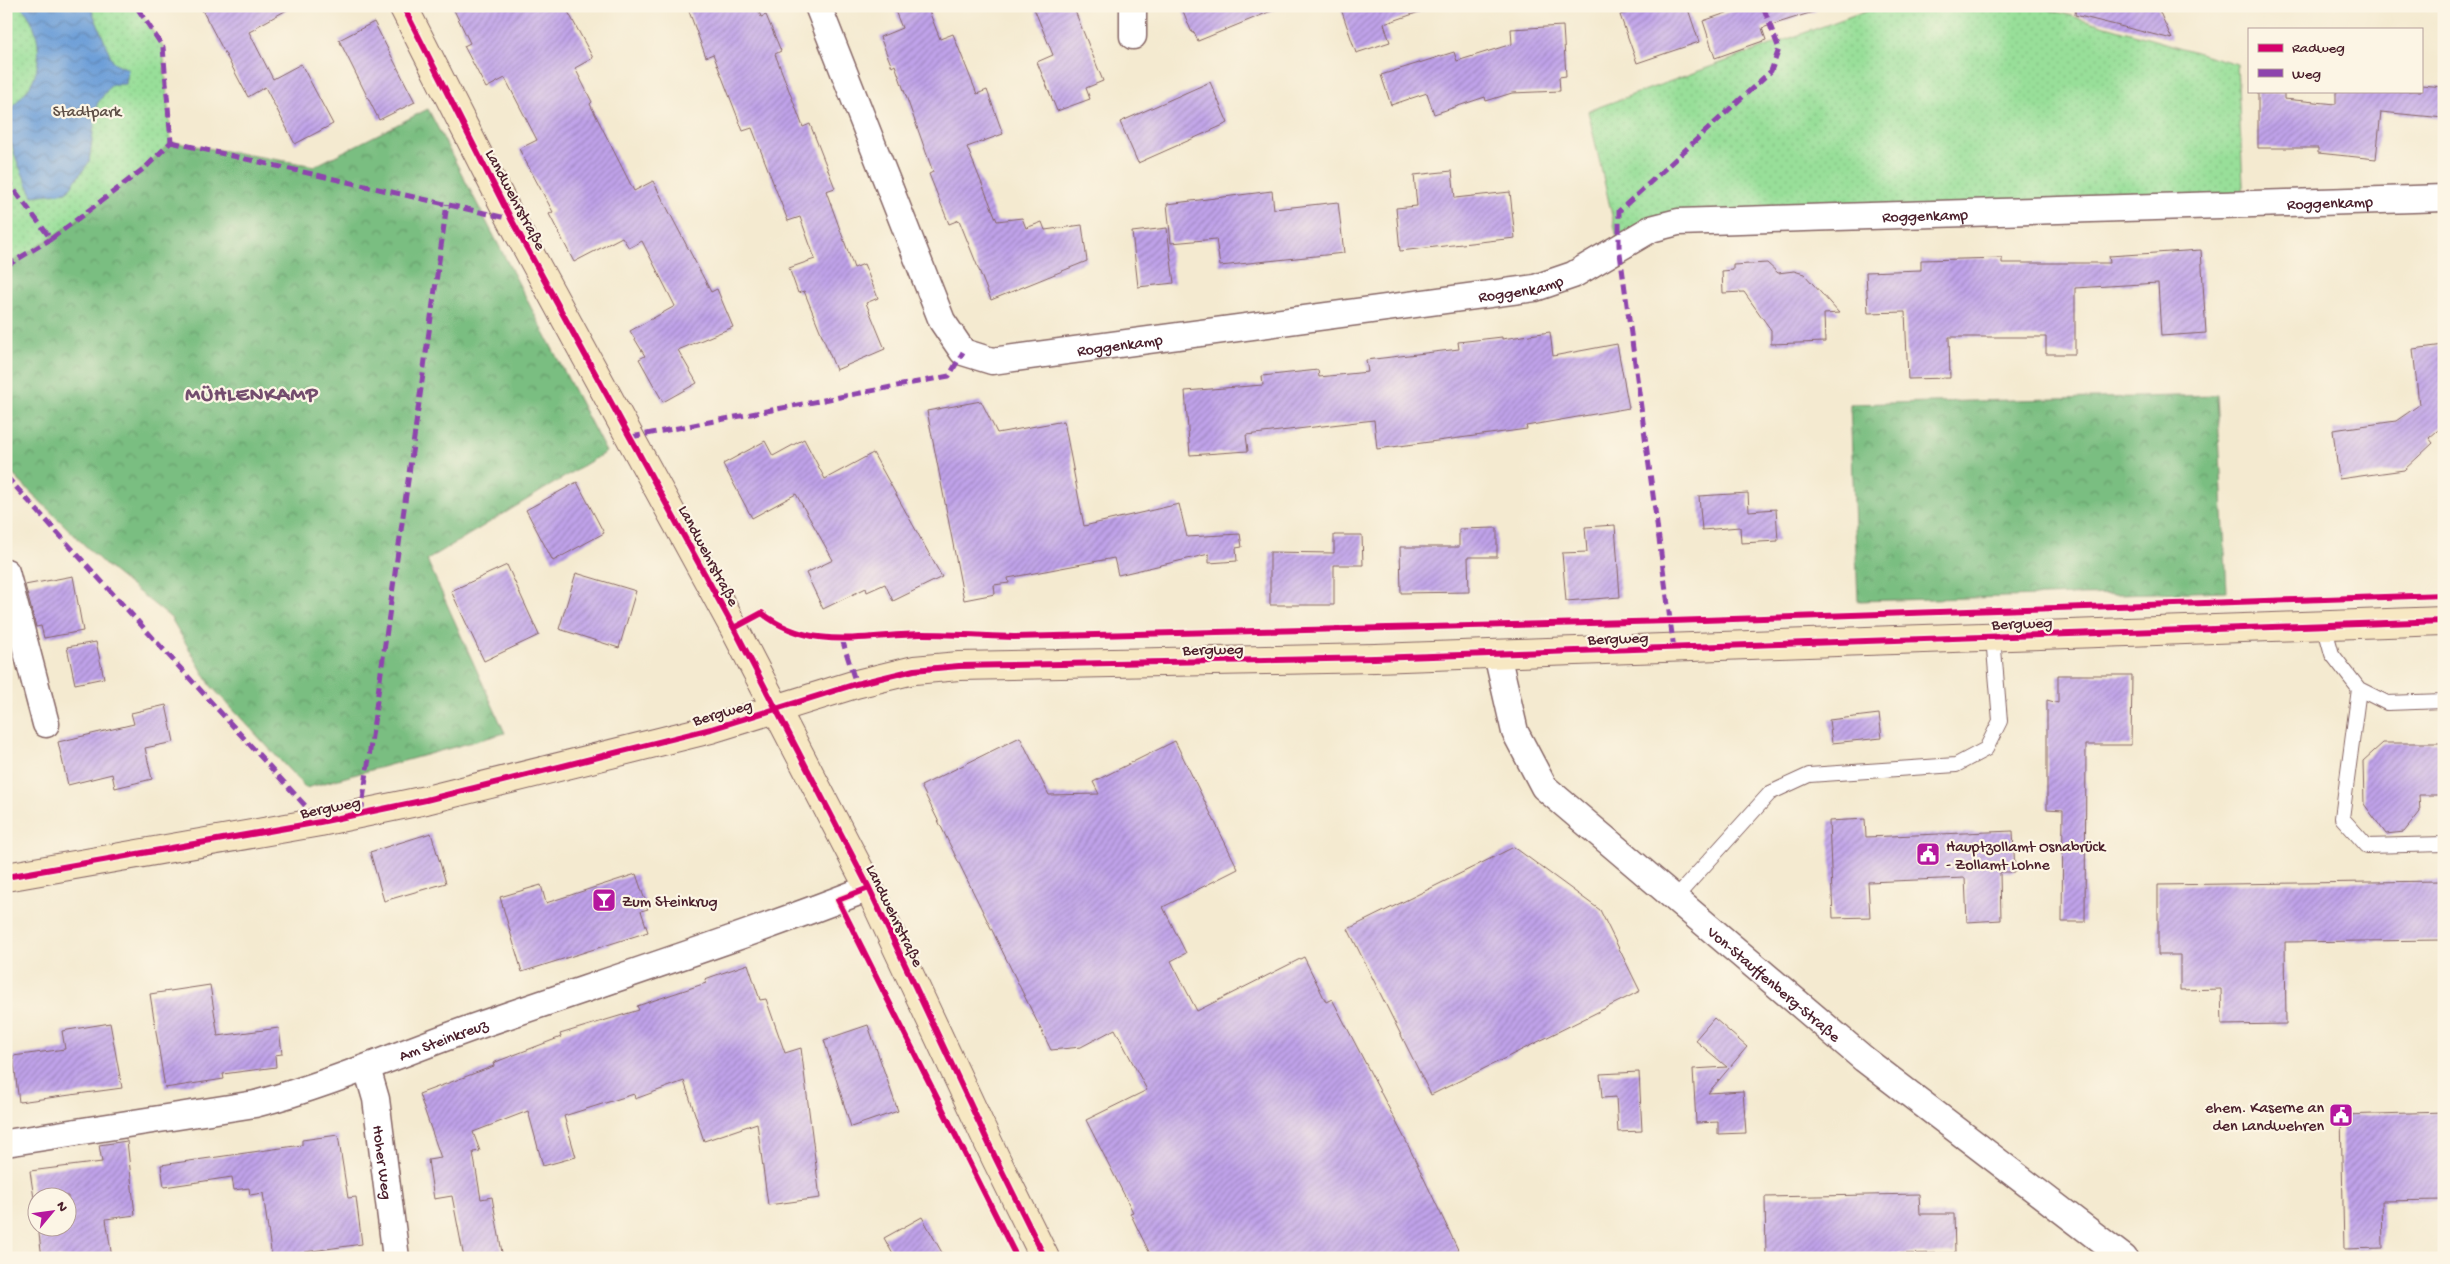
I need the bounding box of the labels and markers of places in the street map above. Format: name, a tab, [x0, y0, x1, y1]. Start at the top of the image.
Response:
place label: Hauptzollamt Osnabrück - Zollamt Lohne	[1946, 839, 2107, 876]
public building icon: Hauptzollamt Osnabrück - Zollamt Lohne	[1915, 841, 1941, 867]
bar icon: Zum Steinkrug	[591, 887, 617, 913]
place label: Zum Steinkrug	[622, 894, 718, 913]
place label: ehem. Kaserne an den Landwehren	[2205, 1100, 2324, 1137]
public building icon: ehem. Kaserne an den Landwehren	[2328, 1102, 2354, 1128]

